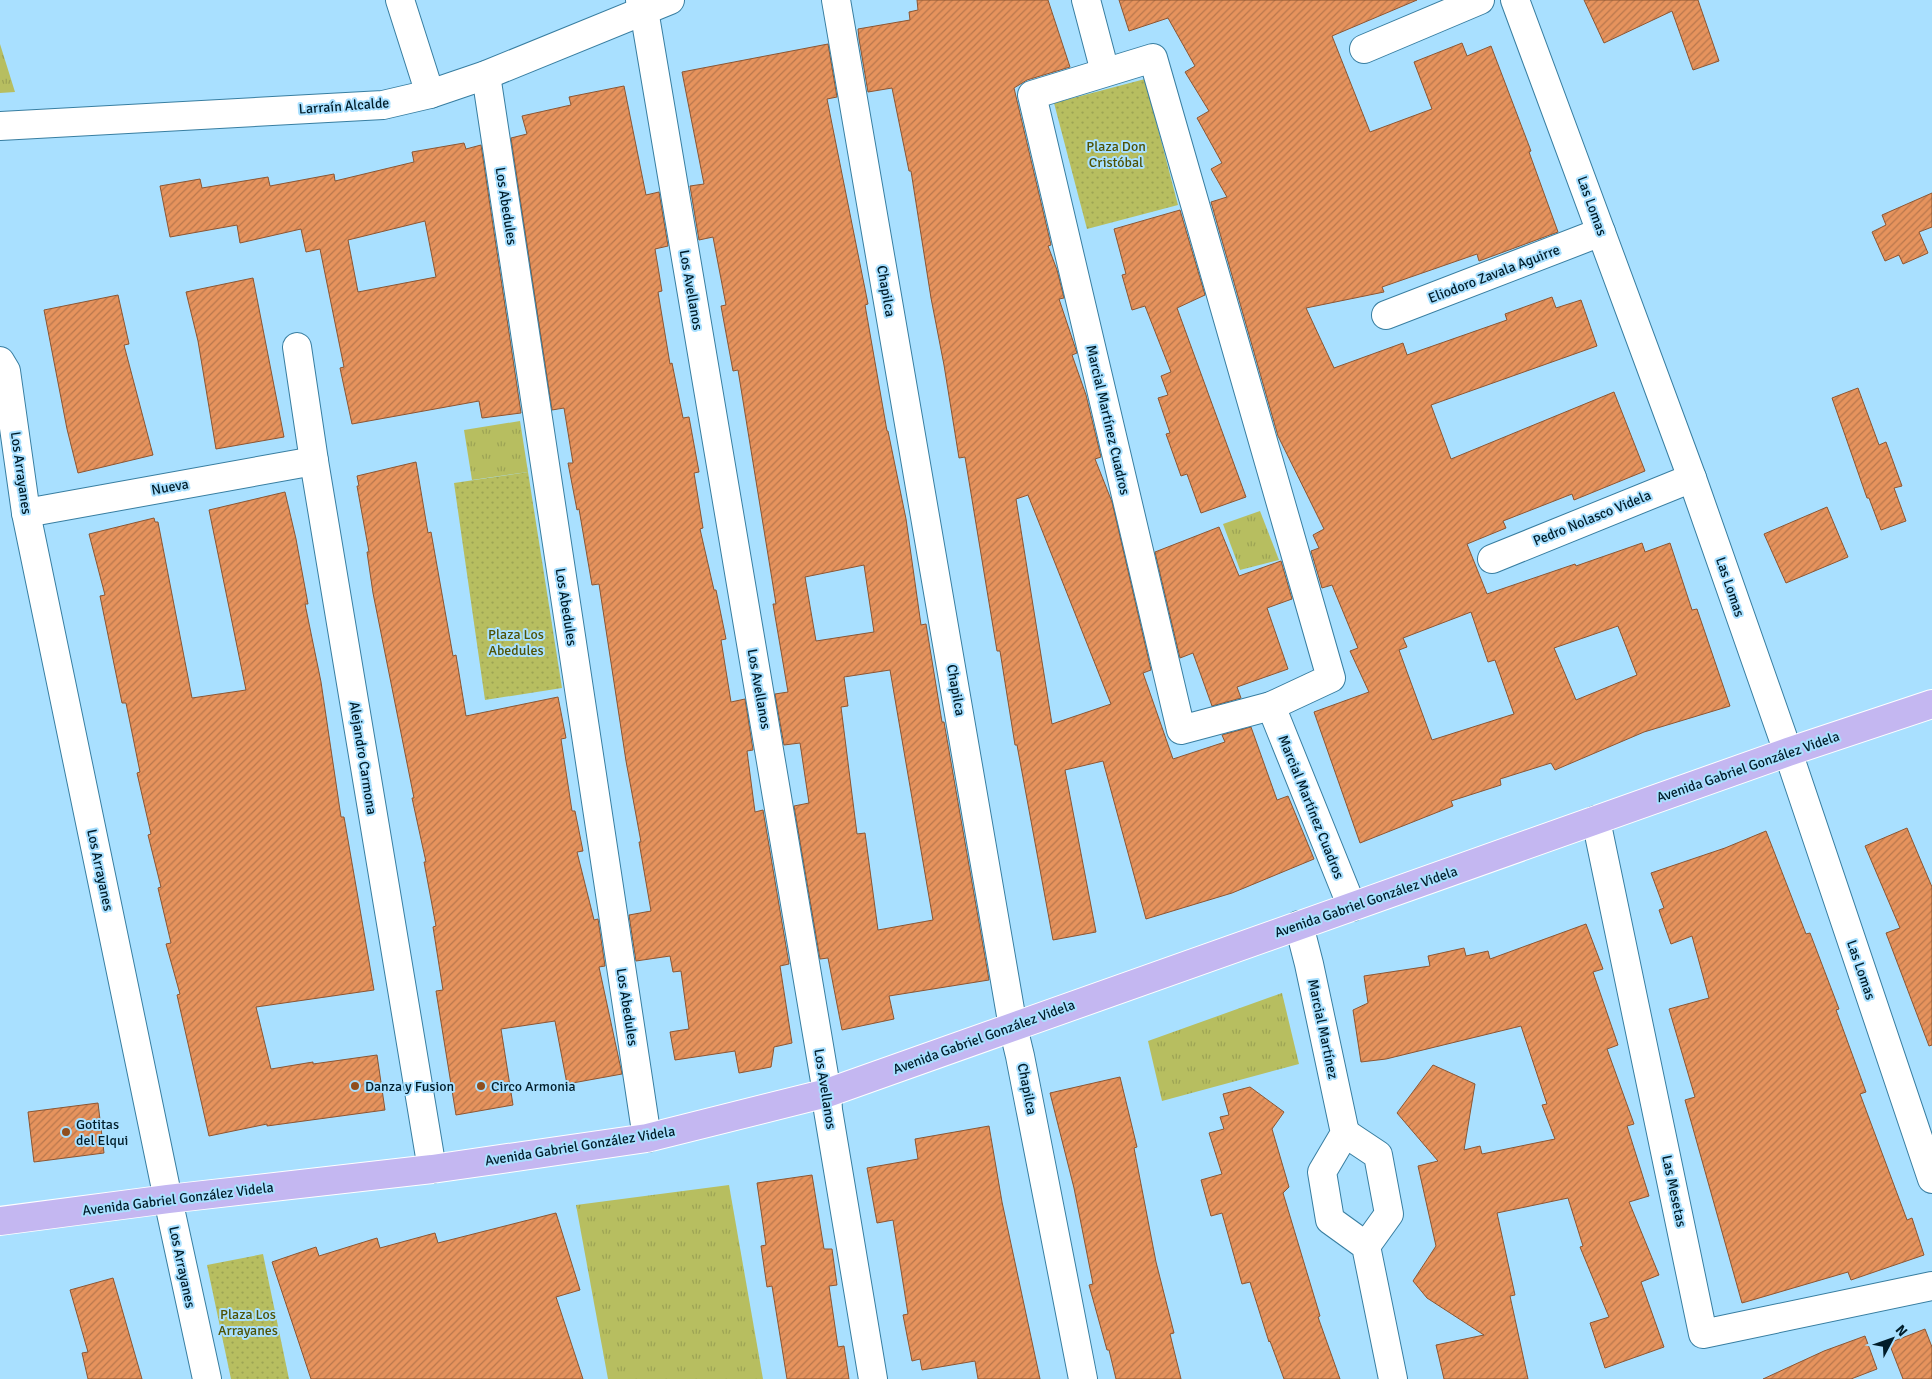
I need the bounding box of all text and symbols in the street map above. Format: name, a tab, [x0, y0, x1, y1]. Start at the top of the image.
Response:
street label: Larraín Alcalde	[298, 94, 390, 118]
park label: Plaza Don Cristóbal	[1086, 138, 1146, 171]
street label: Los Abedules	[491, 166, 521, 246]
street label: Las Lomas	[1573, 174, 1611, 238]
street label: Eliodoro Zavala Aguirre	[1426, 241, 1562, 307]
street label: Los Avellanos	[676, 249, 706, 331]
street label: Chapilca	[873, 264, 899, 318]
street label: Marcial Martínez Cuadros	[1082, 343, 1134, 497]
street label: Los Arrayanes	[7, 431, 35, 515]
street label: Nueva	[150, 475, 190, 499]
street label: Pedro Nolasco Videla	[1531, 487, 1653, 549]
street label: Las Lomas	[1712, 555, 1748, 619]
street label: Los Abedules	[551, 567, 581, 647]
park label: Plaza Los Abedules	[488, 626, 544, 659]
street label: Los Avellanos	[744, 648, 774, 730]
street label: Chapilca	[943, 663, 969, 717]
street label: Alejandro Carmona	[346, 700, 380, 816]
street label: Avenida Gabriel González Videla	[1654, 728, 1842, 806]
street label: Marcial Martínez Cuadros	[1274, 733, 1348, 881]
street label: Los Arrayanes	[83, 827, 117, 913]
street label: Avenida Gabriel González Videla	[1272, 863, 1460, 941]
street label: Las Lomas	[1843, 938, 1879, 1002]
street label: Los Abedules	[612, 967, 642, 1047]
street label: Marcial Martínez	[1304, 978, 1342, 1080]
street label: Avenida Gabriel González Videla	[891, 996, 1077, 1078]
street label: Los Avellanos	[810, 1048, 840, 1130]
street label: Chapilca	[1014, 1062, 1040, 1116]
place label: Danza y Fusion	[365, 1078, 454, 1095]
place label: Circo Armonia	[491, 1078, 576, 1095]
marker: Danza y Fusion	[349, 1080, 361, 1092]
marker: Circo Armonia	[475, 1080, 487, 1092]
place label: Gotitas del Elqui	[76, 1116, 128, 1149]
street label: Avenida Gabriel González Videla	[484, 1123, 676, 1169]
marker: Gotitas del Elqui	[60, 1126, 72, 1138]
street label: Las Mesetas	[1658, 1154, 1690, 1228]
street label: Avenida Gabriel González Videla	[81, 1179, 275, 1219]
street label: Los Arrayanes	[165, 1224, 199, 1310]
park label: Plaza Los Arrayanes	[218, 1306, 278, 1339]
north arrow	[1867, 1314, 1917, 1364]
text: N	[1892, 1322, 1911, 1340]

